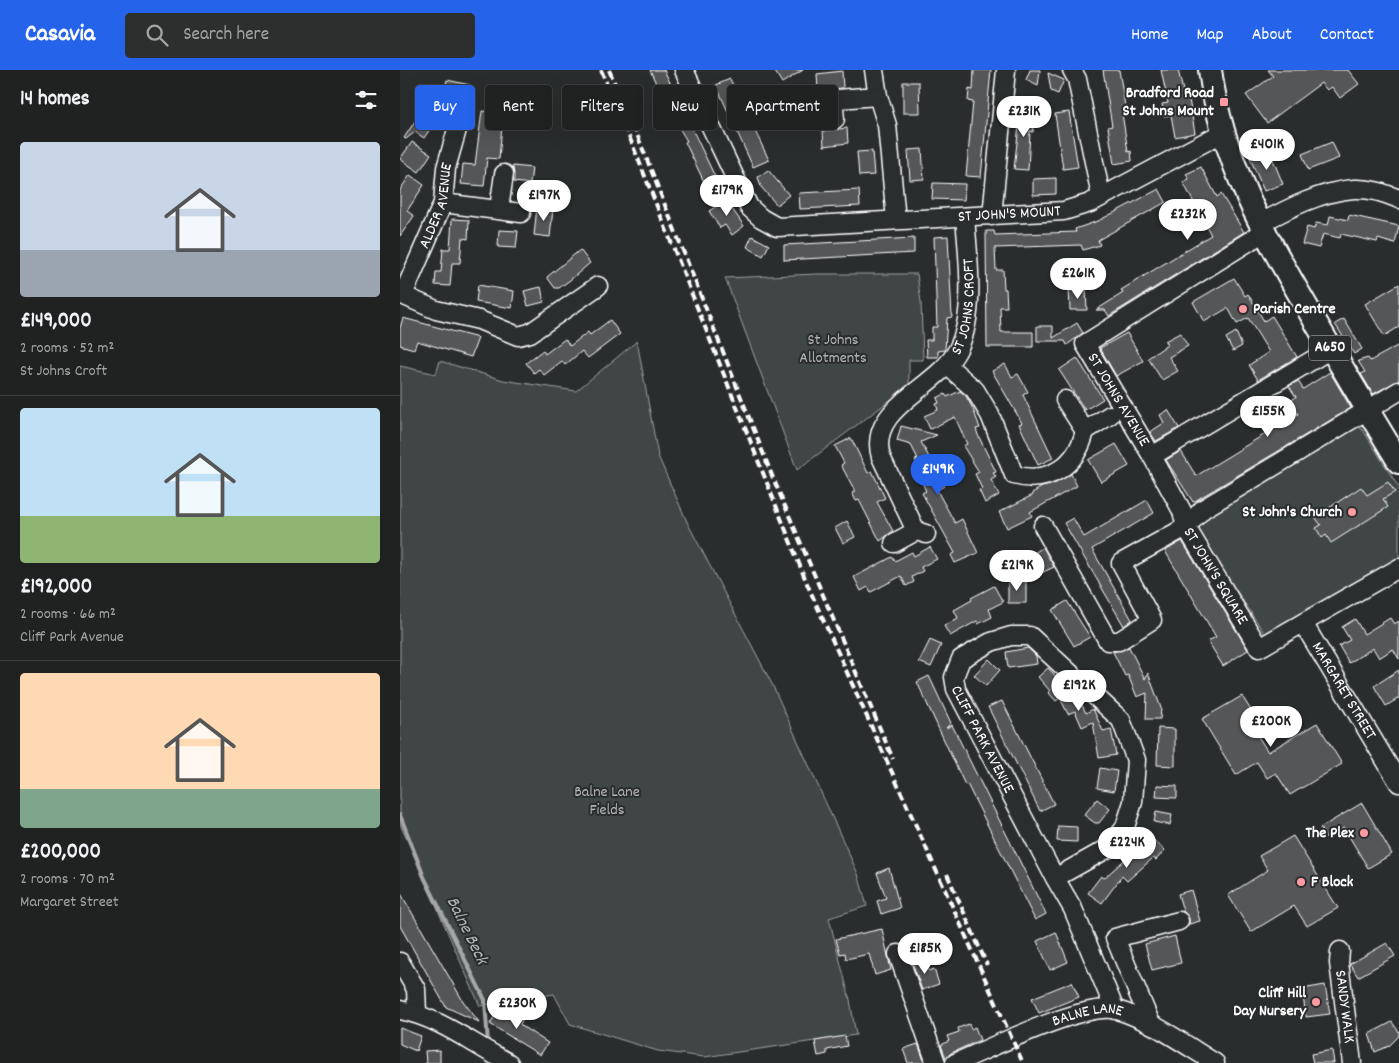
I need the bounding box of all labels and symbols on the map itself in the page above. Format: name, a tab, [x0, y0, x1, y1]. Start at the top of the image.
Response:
place label: Bradford Road St Johns Mount	[1123, 82, 1214, 123]
pin: £231K	[989, 96, 1059, 138]
marker: Bradford Road St Johns Mount	[1218, 96, 1230, 108]
pin: £401K	[1232, 128, 1302, 171]
street label: ALDER AVENUE	[413, 159, 459, 252]
pin: £179K	[692, 174, 762, 217]
pin: £197K	[509, 180, 579, 222]
pin: £232K	[1153, 198, 1223, 241]
street label: ST JOHN'S MOUNT	[957, 200, 1062, 228]
street label: ST JOHNS CROFT	[945, 257, 981, 359]
pin: £261K	[1043, 258, 1113, 300]
place label: Parish Centre	[1253, 298, 1336, 321]
marker: Parish Centre	[1237, 303, 1249, 315]
park label: St Johns Allotments	[799, 329, 867, 370]
road number: A650	[1309, 336, 1351, 360]
street label: ST JOHNS AVENUE	[1081, 349, 1155, 452]
pin: £155K	[1233, 396, 1303, 438]
pin: £149K	[903, 454, 973, 496]
place label: St John's Church	[1242, 501, 1342, 524]
marker: St John's Church	[1346, 506, 1358, 518]
street label: ST JOHN'S SQUARE	[1177, 523, 1254, 630]
pin: £219K	[982, 550, 1052, 592]
street label: MARGARET STREET	[1305, 638, 1382, 744]
pin: £192K	[1044, 670, 1114, 712]
street label: CLIFF PARK AVENUE	[945, 681, 1020, 798]
pin: £200K	[1236, 706, 1306, 748]
park label: Balne Lane Fields	[574, 781, 640, 822]
place label: The Plex	[1306, 822, 1354, 845]
pin: £224K	[1092, 826, 1162, 869]
marker: The Plex	[1358, 827, 1370, 839]
place label: F Block	[1311, 871, 1354, 894]
marker: F Block	[1295, 876, 1307, 888]
water label: Balne Beck	[439, 893, 494, 971]
pin: £185K	[890, 932, 960, 975]
street label: SANDY WALK	[1329, 969, 1361, 1044]
place label: Cliff Hill Day Nursery	[1233, 982, 1308, 1023]
pin: £230K	[482, 988, 552, 1030]
marker: Cliff Hill Day Nursery	[1310, 996, 1322, 1008]
street label: BALNE LANE	[1049, 997, 1127, 1033]

